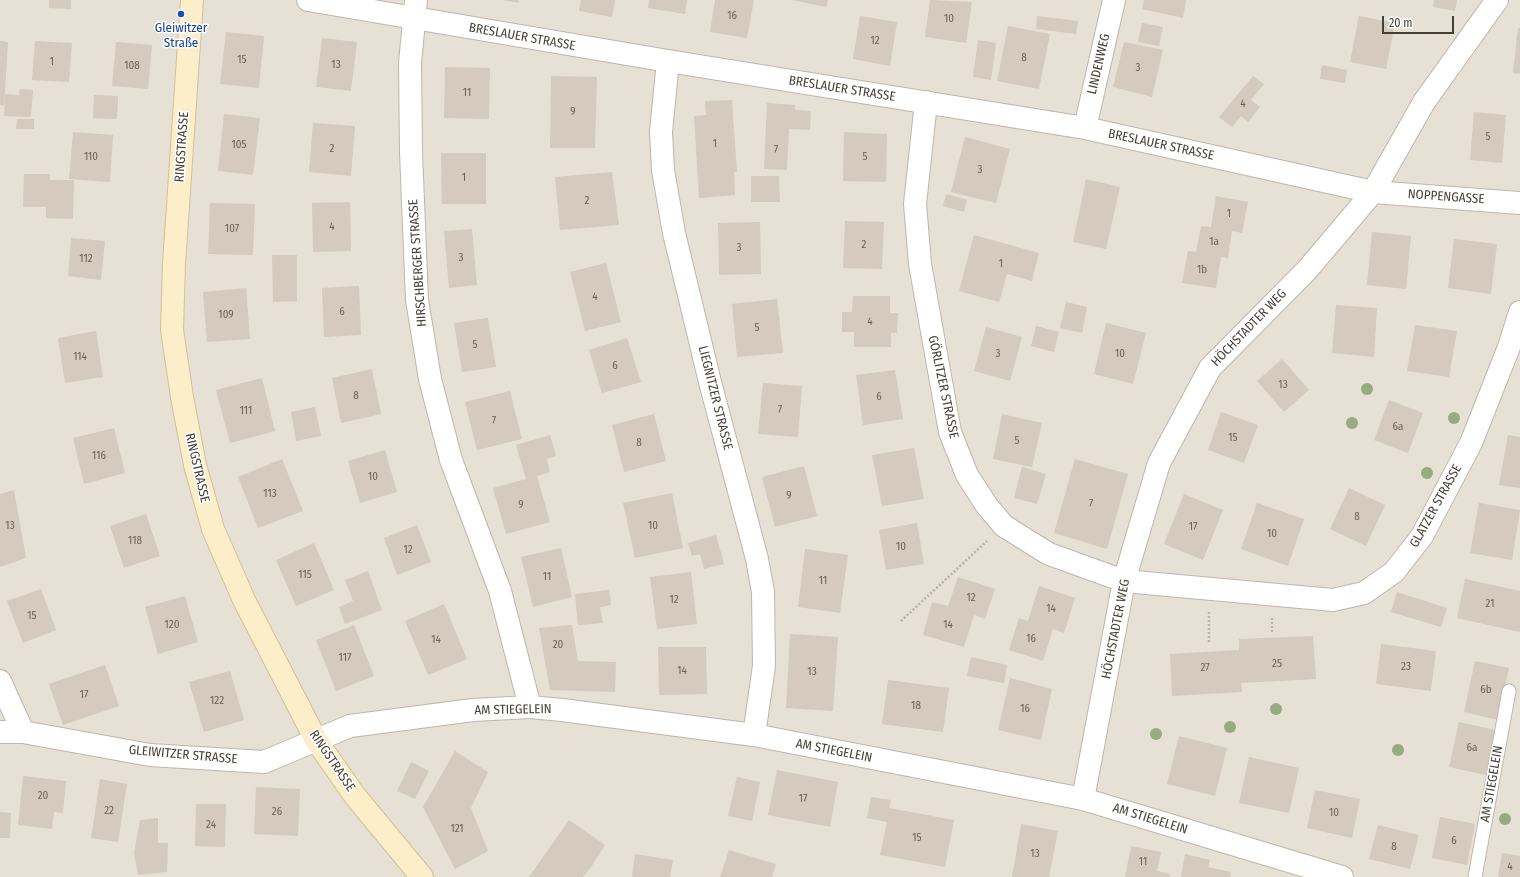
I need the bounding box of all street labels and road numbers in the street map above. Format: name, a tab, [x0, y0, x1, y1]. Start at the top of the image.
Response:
street label: BRESLAUER STRASSE	[468, 20, 576, 54]
street label: LINDENWEG	[1084, 32, 1114, 96]
street label: BRESLAUER STRASSE	[787, 73, 897, 105]
street label: RINGSTRASSE	[172, 111, 192, 183]
street label: BRESLAUER STRASSE	[1107, 126, 1215, 164]
street label: NOPPENGASSE	[1407, 187, 1485, 207]
street label: HIRSCHBERGER STRASSE	[406, 199, 430, 327]
street label: HÖCHSTADTER WEG	[1208, 286, 1290, 370]
street label: GÖRLITZER STRASSE	[924, 334, 962, 440]
street label: LIEGNITZER STRASSE	[694, 344, 736, 452]
street label: RINGSTRASSE	[181, 432, 213, 504]
street label: GLATZER STRASSE	[1407, 462, 1465, 550]
street label: HÖCHSTADTER WEG	[1099, 578, 1133, 680]
street label: AM STIEGELEIN	[474, 702, 552, 718]
street label: RINGSTRASSE	[306, 727, 358, 795]
street label: AM STIEGELEIN	[795, 736, 873, 766]
street label: GLEIWITZER STRASSE	[128, 742, 238, 768]
street label: AM STIEGELEIN	[1478, 745, 1506, 823]
street label: AM STIEGELEIN	[1111, 800, 1189, 838]

